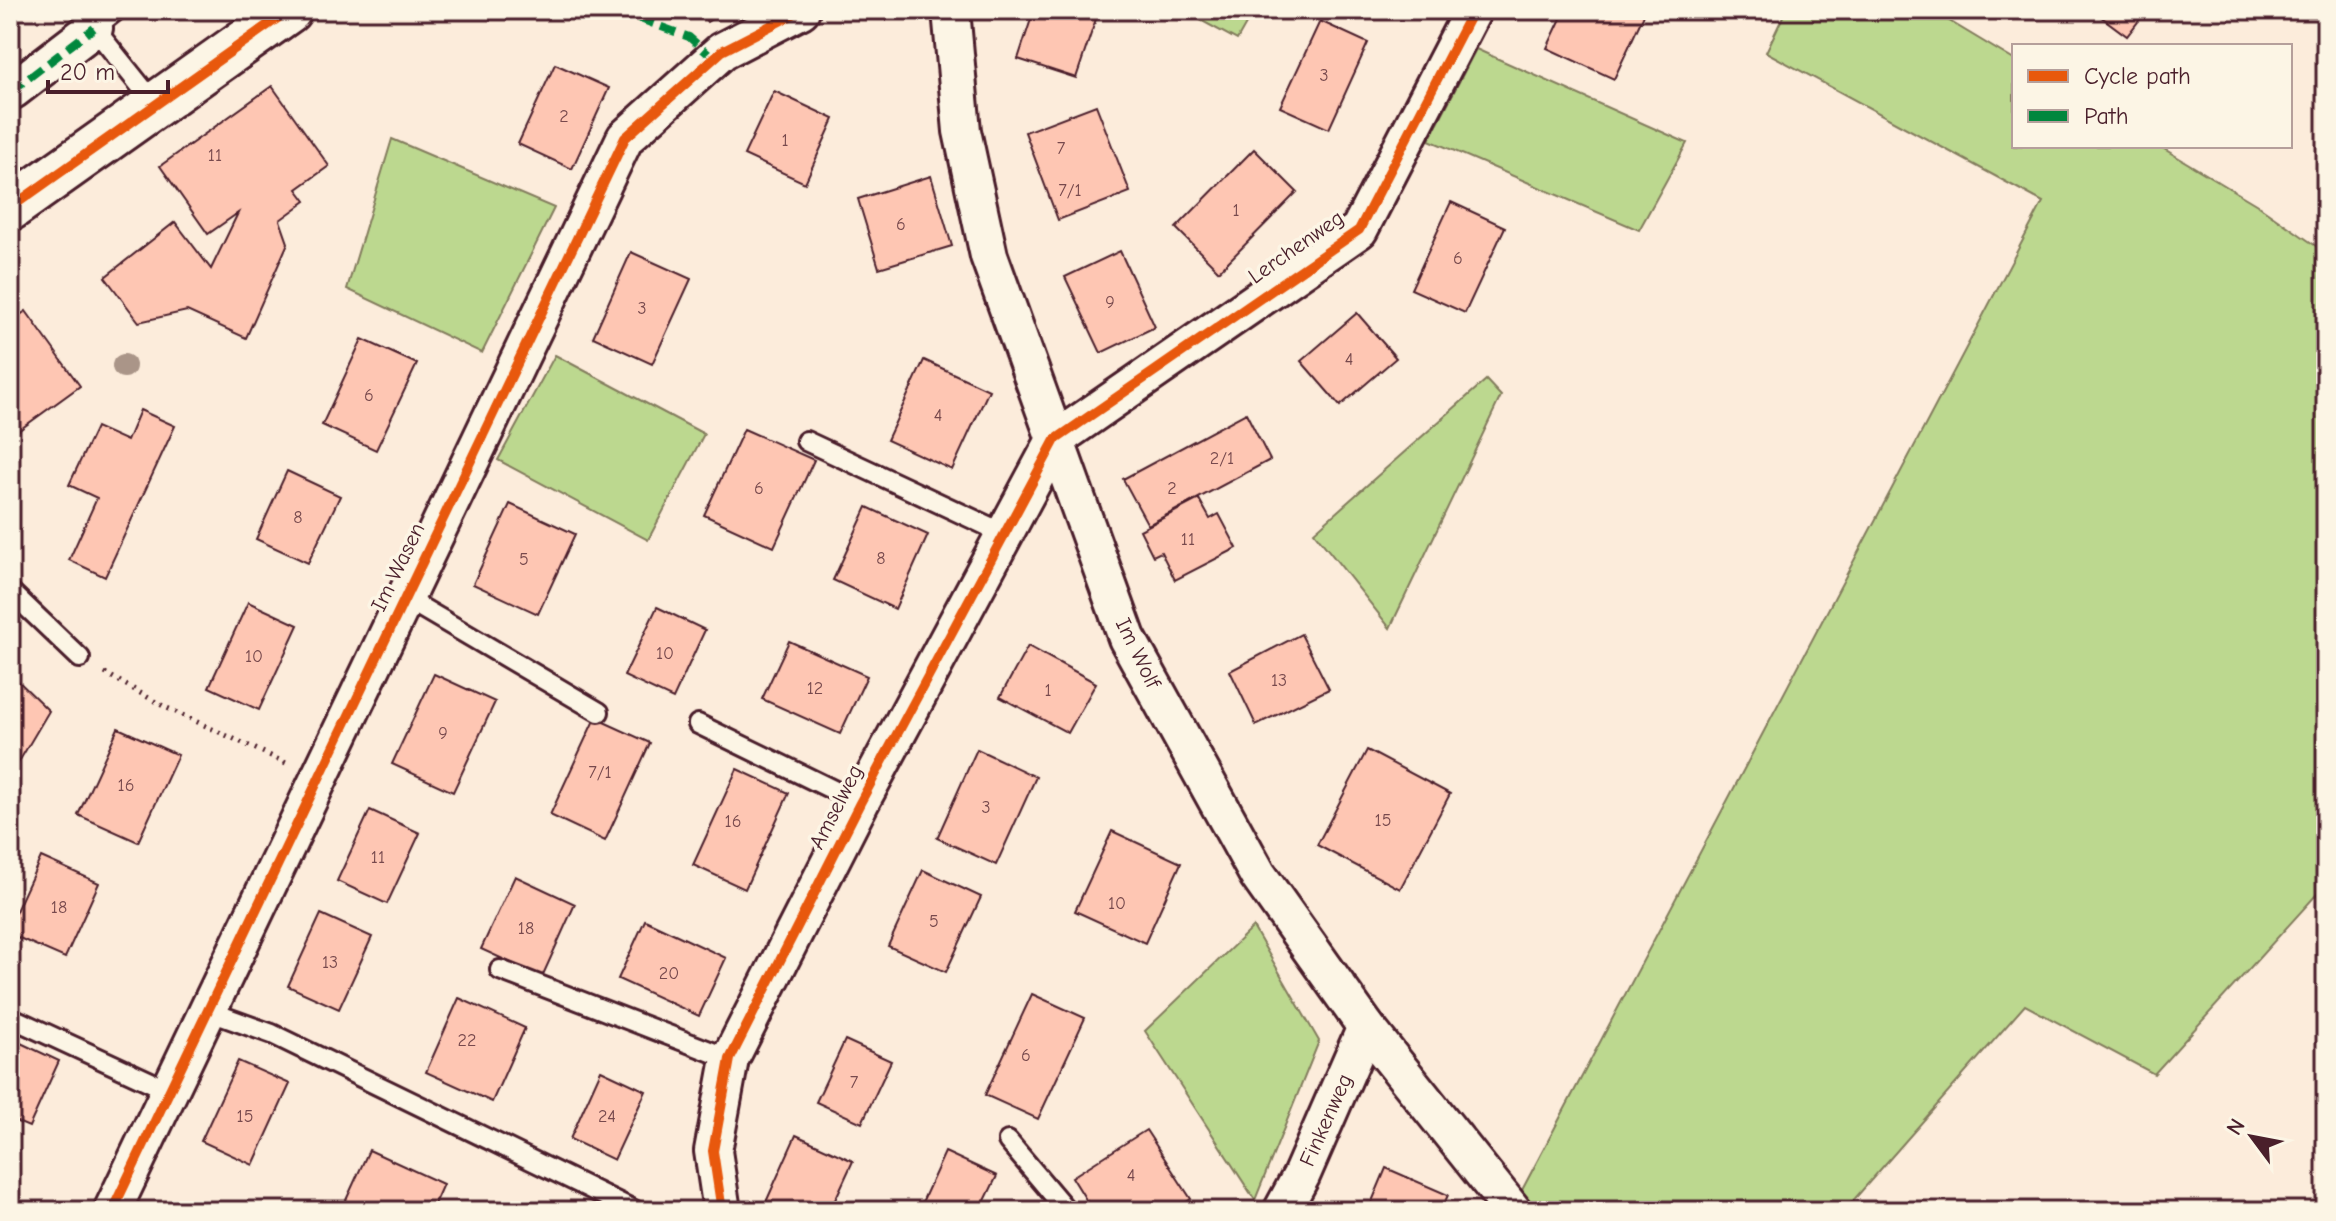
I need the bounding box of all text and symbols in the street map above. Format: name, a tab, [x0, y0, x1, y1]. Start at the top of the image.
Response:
scale bar	[48, 44, 168, 94]
legend	[2012, 44, 2292, 148]
text: 20 m	[60, 58, 115, 86]
text: Cycle path	[2084, 62, 2191, 90]
house number: 3	[1319, 65, 1329, 86]
text: Path	[2084, 102, 2129, 130]
house number: 2	[559, 106, 569, 127]
house number: 1	[781, 130, 789, 151]
house number: 7	[1057, 138, 1066, 159]
house number: 11	[208, 145, 222, 166]
house number: 7/1	[1058, 180, 1082, 201]
house number: 1	[1232, 200, 1240, 221]
street label: Lerchenweg	[1243, 205, 1349, 289]
house number: 6	[896, 214, 906, 235]
house number: 6	[1453, 248, 1463, 269]
house number: 9	[1105, 292, 1115, 313]
house number: 3	[637, 298, 647, 319]
house number: 4	[1345, 349, 1353, 370]
house number: 6	[364, 385, 374, 406]
house number: 4	[934, 405, 942, 426]
house number: 2/1	[1210, 448, 1234, 469]
house number: 6	[754, 478, 764, 499]
house number: 2	[1167, 478, 1177, 499]
house number: 8	[293, 507, 303, 528]
street label: Im Wasen	[365, 518, 431, 616]
house number: 11	[1181, 529, 1195, 550]
house number: 8	[876, 548, 886, 569]
house number: 5	[519, 549, 529, 570]
street label: Im Wolf	[1110, 614, 1167, 694]
house number: 10	[656, 643, 674, 664]
house number: 10	[245, 646, 263, 667]
house number: 13	[1271, 670, 1287, 691]
house number: 12	[807, 678, 823, 699]
house number: 1	[1044, 680, 1052, 701]
house number: 9	[438, 723, 448, 744]
street label: Amselweg	[804, 760, 868, 854]
house number: 7/1	[588, 762, 612, 783]
house number: 16	[118, 775, 134, 796]
house number: 3	[981, 797, 991, 818]
house number: 15	[1375, 810, 1391, 831]
house number: 16	[725, 811, 741, 832]
house number: 11	[371, 847, 385, 868]
house number: 10	[1108, 893, 1126, 914]
house number: 18	[51, 897, 67, 918]
house number: 5	[929, 911, 939, 932]
house number: 18	[518, 918, 534, 939]
house number: 13	[322, 952, 338, 973]
house number: 20	[659, 963, 679, 984]
house number: 22	[458, 1030, 476, 1051]
house number: 6	[1021, 1045, 1031, 1066]
street label: Finkenweg	[1294, 1070, 1358, 1170]
house number: 7	[850, 1072, 859, 1093]
north arrow	[2212, 1097, 2292, 1177]
house number: 15	[237, 1106, 253, 1127]
house number: 24	[598, 1106, 616, 1127]
text: N	[2221, 1114, 2251, 1140]
house number: 4	[1127, 1165, 1135, 1186]

